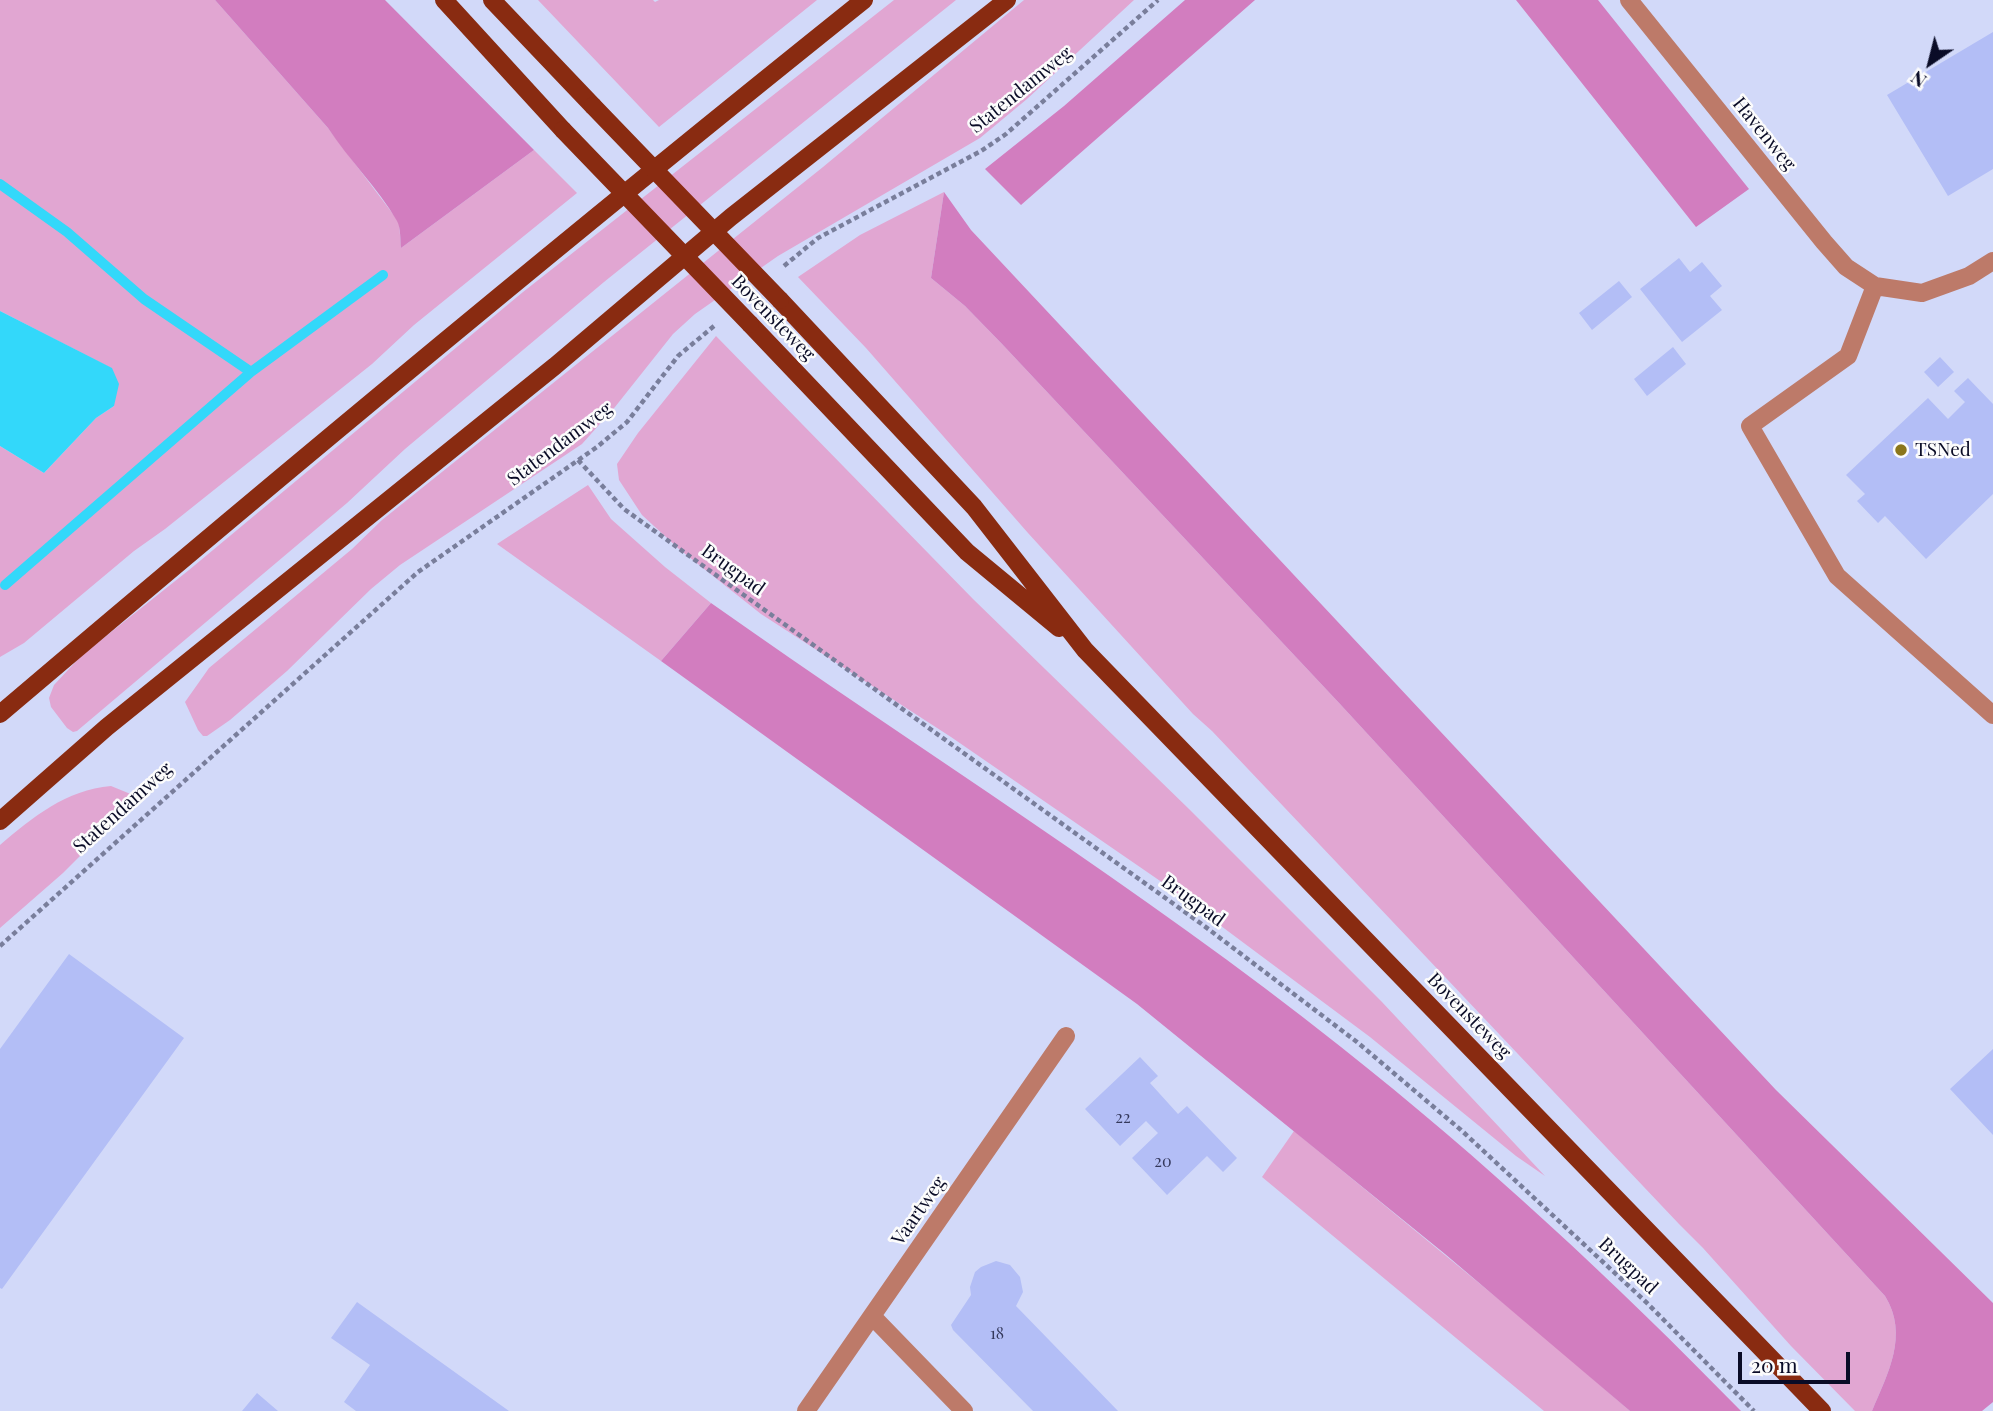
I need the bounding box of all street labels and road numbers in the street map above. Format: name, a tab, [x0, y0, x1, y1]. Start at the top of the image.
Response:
street label: Statendamweg	[965, 42, 1077, 138]
street label: Havenweg	[1728, 93, 1800, 175]
street label: Bovensteweg	[726, 270, 820, 366]
street label: Statendamweg	[503, 397, 617, 491]
street label: Brugpad	[697, 539, 769, 601]
street label: Statendamweg	[69, 758, 177, 858]
street label: Brugpad	[1157, 870, 1229, 932]
street label: Bovensteweg	[1422, 968, 1516, 1064]
street label: Vaartweg	[887, 1172, 951, 1250]
street label: Brugpad	[1594, 1233, 1662, 1299]

